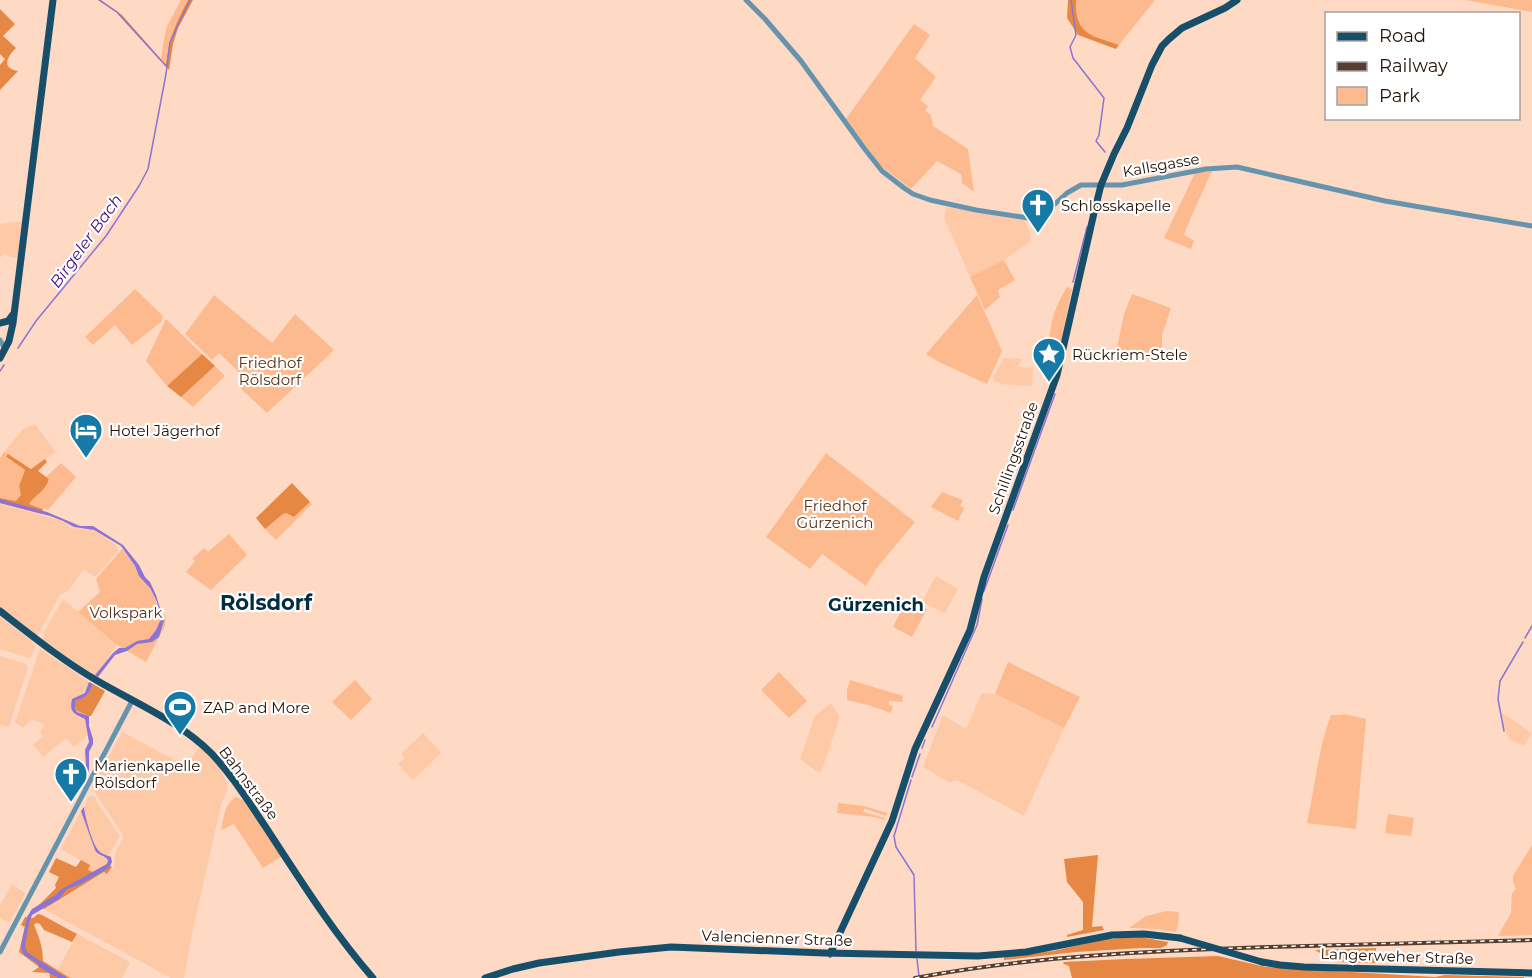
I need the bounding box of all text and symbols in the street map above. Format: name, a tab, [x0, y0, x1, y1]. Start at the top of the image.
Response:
legend	[1325, 12, 1520, 120]
text: Road	[1379, 25, 1426, 47]
text: Railway	[1379, 55, 1448, 77]
text: Park	[1379, 85, 1420, 107]
street label: Kallsgasse	[1121, 149, 1201, 181]
church icon: Schlosskapelle	[1020, 187, 1056, 234]
water label: Birgeler Bach	[46, 191, 126, 291]
place label: Schlosskapelle	[1061, 196, 1171, 215]
place icon: Rückriem-Stele	[1031, 336, 1067, 383]
place label: Rückriem-Stele	[1072, 345, 1188, 364]
park label: Friedhof Rölsdorf	[238, 353, 302, 389]
street label: Schillingsstraße	[984, 399, 1042, 517]
hotel icon: Hotel Jägerhof	[68, 412, 104, 459]
place label: Hotel Jägerhof	[109, 421, 221, 440]
park label: Friedhof Gürzenich	[797, 496, 873, 532]
district label: Rölsdorf	[220, 590, 313, 615]
district label: Gürzenich	[828, 594, 924, 616]
park label: Volkspark	[90, 603, 163, 622]
sports icon: ZAP and More	[162, 689, 198, 736]
place label: ZAP and More	[203, 698, 310, 717]
street label: Bahnstraße	[215, 742, 283, 824]
church icon: Marienkapelle Rölsdorf	[53, 756, 89, 803]
place label: Marienkapelle Rölsdorf	[94, 756, 200, 792]
street label: Valencienner Straße	[701, 926, 853, 950]
street label: Langerweher Straße	[1320, 944, 1474, 968]

